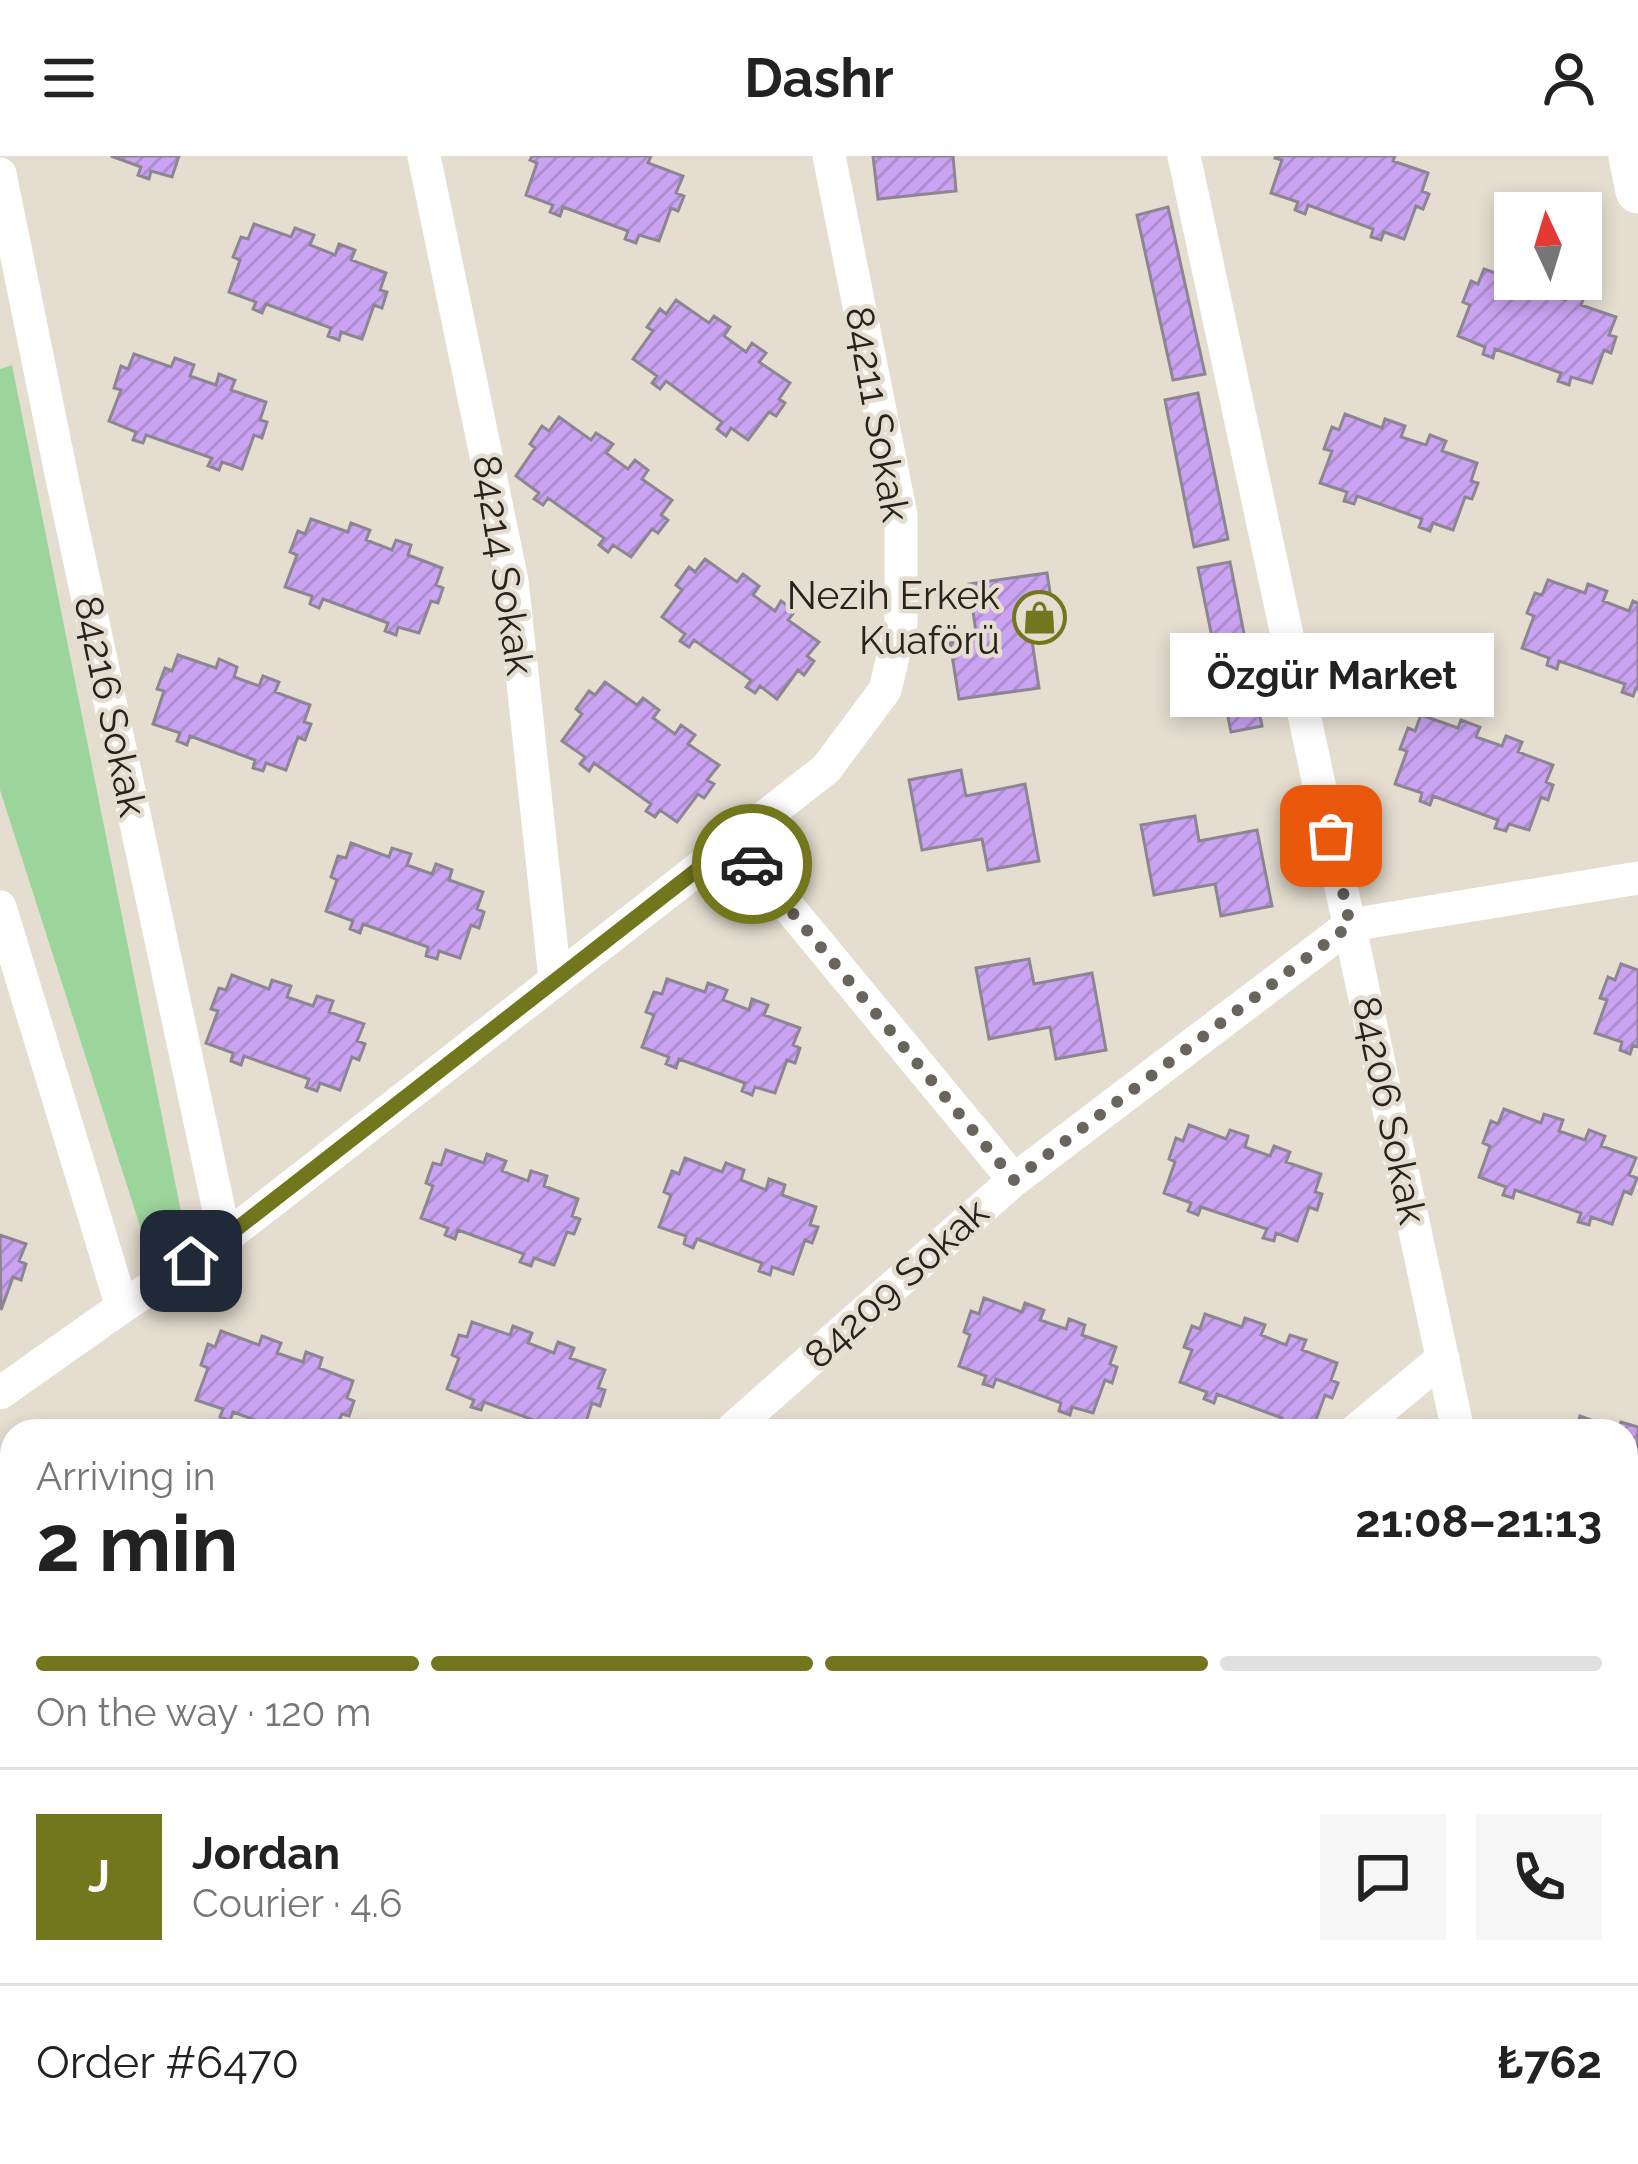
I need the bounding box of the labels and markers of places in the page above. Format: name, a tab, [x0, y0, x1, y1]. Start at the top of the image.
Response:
place label: Nezih Erkek Kuaförü	[787, 572, 1000, 663]
shop icon: Nezih Erkek Kuaförü	[1011, 589, 1067, 645]
callout: Özgür Market	[1169, 632, 1493, 716]
pin	[1280, 785, 1382, 887]
pin	[140, 1210, 242, 1312]

